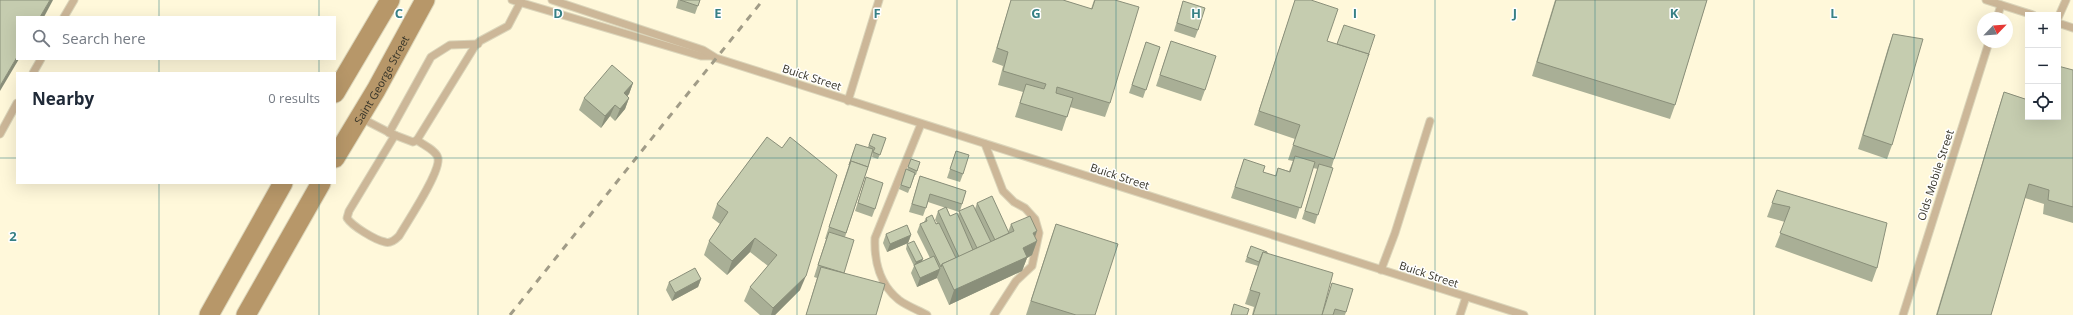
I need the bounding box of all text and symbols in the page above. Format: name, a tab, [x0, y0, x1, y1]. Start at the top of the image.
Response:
text: C	[395, 4, 403, 22]
text: D	[553, 4, 563, 22]
text: E	[714, 4, 722, 22]
text: F	[873, 4, 881, 22]
text: G	[1031, 4, 1041, 22]
text: H	[1191, 4, 1201, 22]
text: I	[1353, 4, 1357, 22]
text: J	[1512, 4, 1517, 22]
text: K	[1670, 4, 1679, 22]
text: L	[1830, 4, 1838, 22]
north arrow	[1977, 12, 2013, 48]
map controls	[2025, 12, 2061, 120]
button: +	[2025, 12, 2061, 48]
search box	[16, 16, 336, 60]
icon: search	[30, 27, 52, 49]
text: Search here	[62, 28, 146, 48]
street label: Saint George Street	[350, 32, 412, 127]
button: −	[2025, 48, 2061, 84]
street label: Buick Street	[781, 60, 844, 94]
button: locate	[2025, 84, 2061, 120]
text: Nearby	[32, 87, 94, 110]
text: 0 results	[268, 89, 320, 107]
street label: Olds Mobile Street	[1913, 128, 1957, 222]
street label: Buick Street	[1089, 159, 1152, 193]
text: 2	[9, 227, 17, 245]
street label: Buick Street	[1398, 257, 1461, 291]

